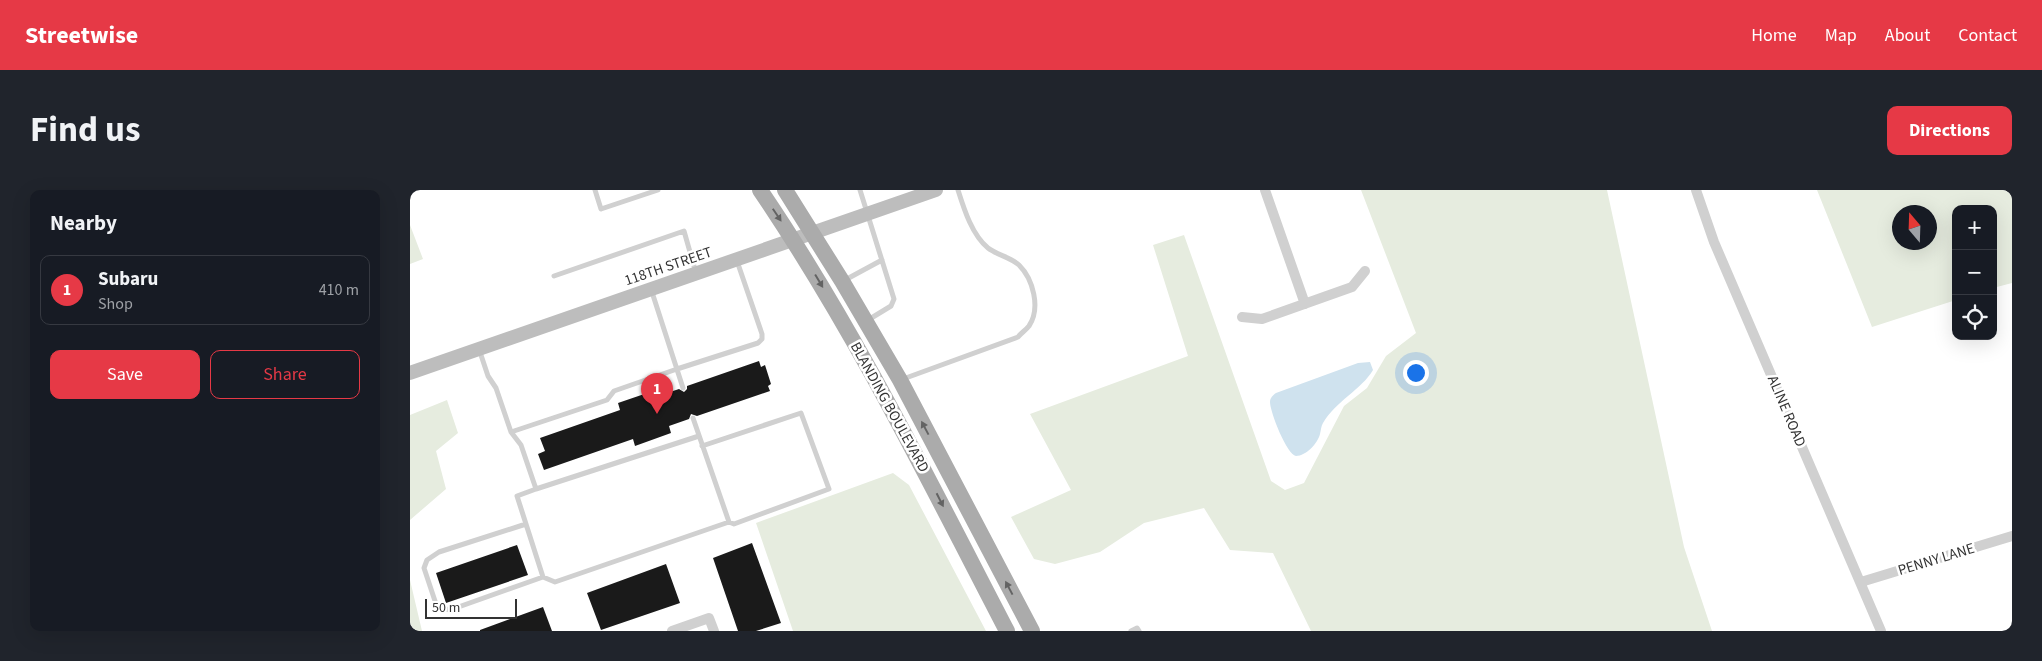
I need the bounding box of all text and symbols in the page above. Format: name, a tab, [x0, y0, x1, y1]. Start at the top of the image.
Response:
text: Streetwise	[25, 18, 138, 53]
text: Home	[1751, 23, 1797, 48]
text: Map	[1825, 23, 1857, 48]
text: About	[1885, 23, 1930, 48]
text: Contact	[1958, 23, 2017, 48]
text: Find us	[30, 105, 140, 155]
button: Directions	[1887, 106, 2012, 155]
north arrow	[1892, 205, 1937, 250]
map controls	[1952, 205, 1997, 340]
button: +	[1952, 205, 1997, 250]
text: Nearby	[50, 208, 117, 238]
one-way arrow	[772, 208, 782, 221]
street label: 118TH STREET	[622, 242, 715, 291]
button: −	[1952, 250, 1997, 295]
text: Subaru	[98, 266, 158, 293]
one-way arrow	[814, 275, 823, 288]
text: 1	[63, 279, 71, 301]
text: 410 m	[319, 279, 359, 301]
text: Shop	[98, 293, 133, 315]
button: locate	[1952, 295, 1997, 340]
street label: BLANDING BOULEVARD	[845, 338, 934, 476]
button: Save	[50, 350, 200, 399]
button: Share	[210, 350, 360, 399]
your location	[1403, 360, 1429, 386]
street label: ALINE ROAD	[1762, 372, 1811, 450]
pin: 1	[641, 373, 673, 414]
one-way arrow	[921, 422, 930, 435]
one-way arrow	[936, 493, 944, 507]
street label: PENNY LANE	[1895, 538, 1977, 581]
one-way arrow	[1005, 581, 1013, 595]
scale bar	[425, 596, 518, 619]
text: 50 m	[432, 598, 460, 618]

